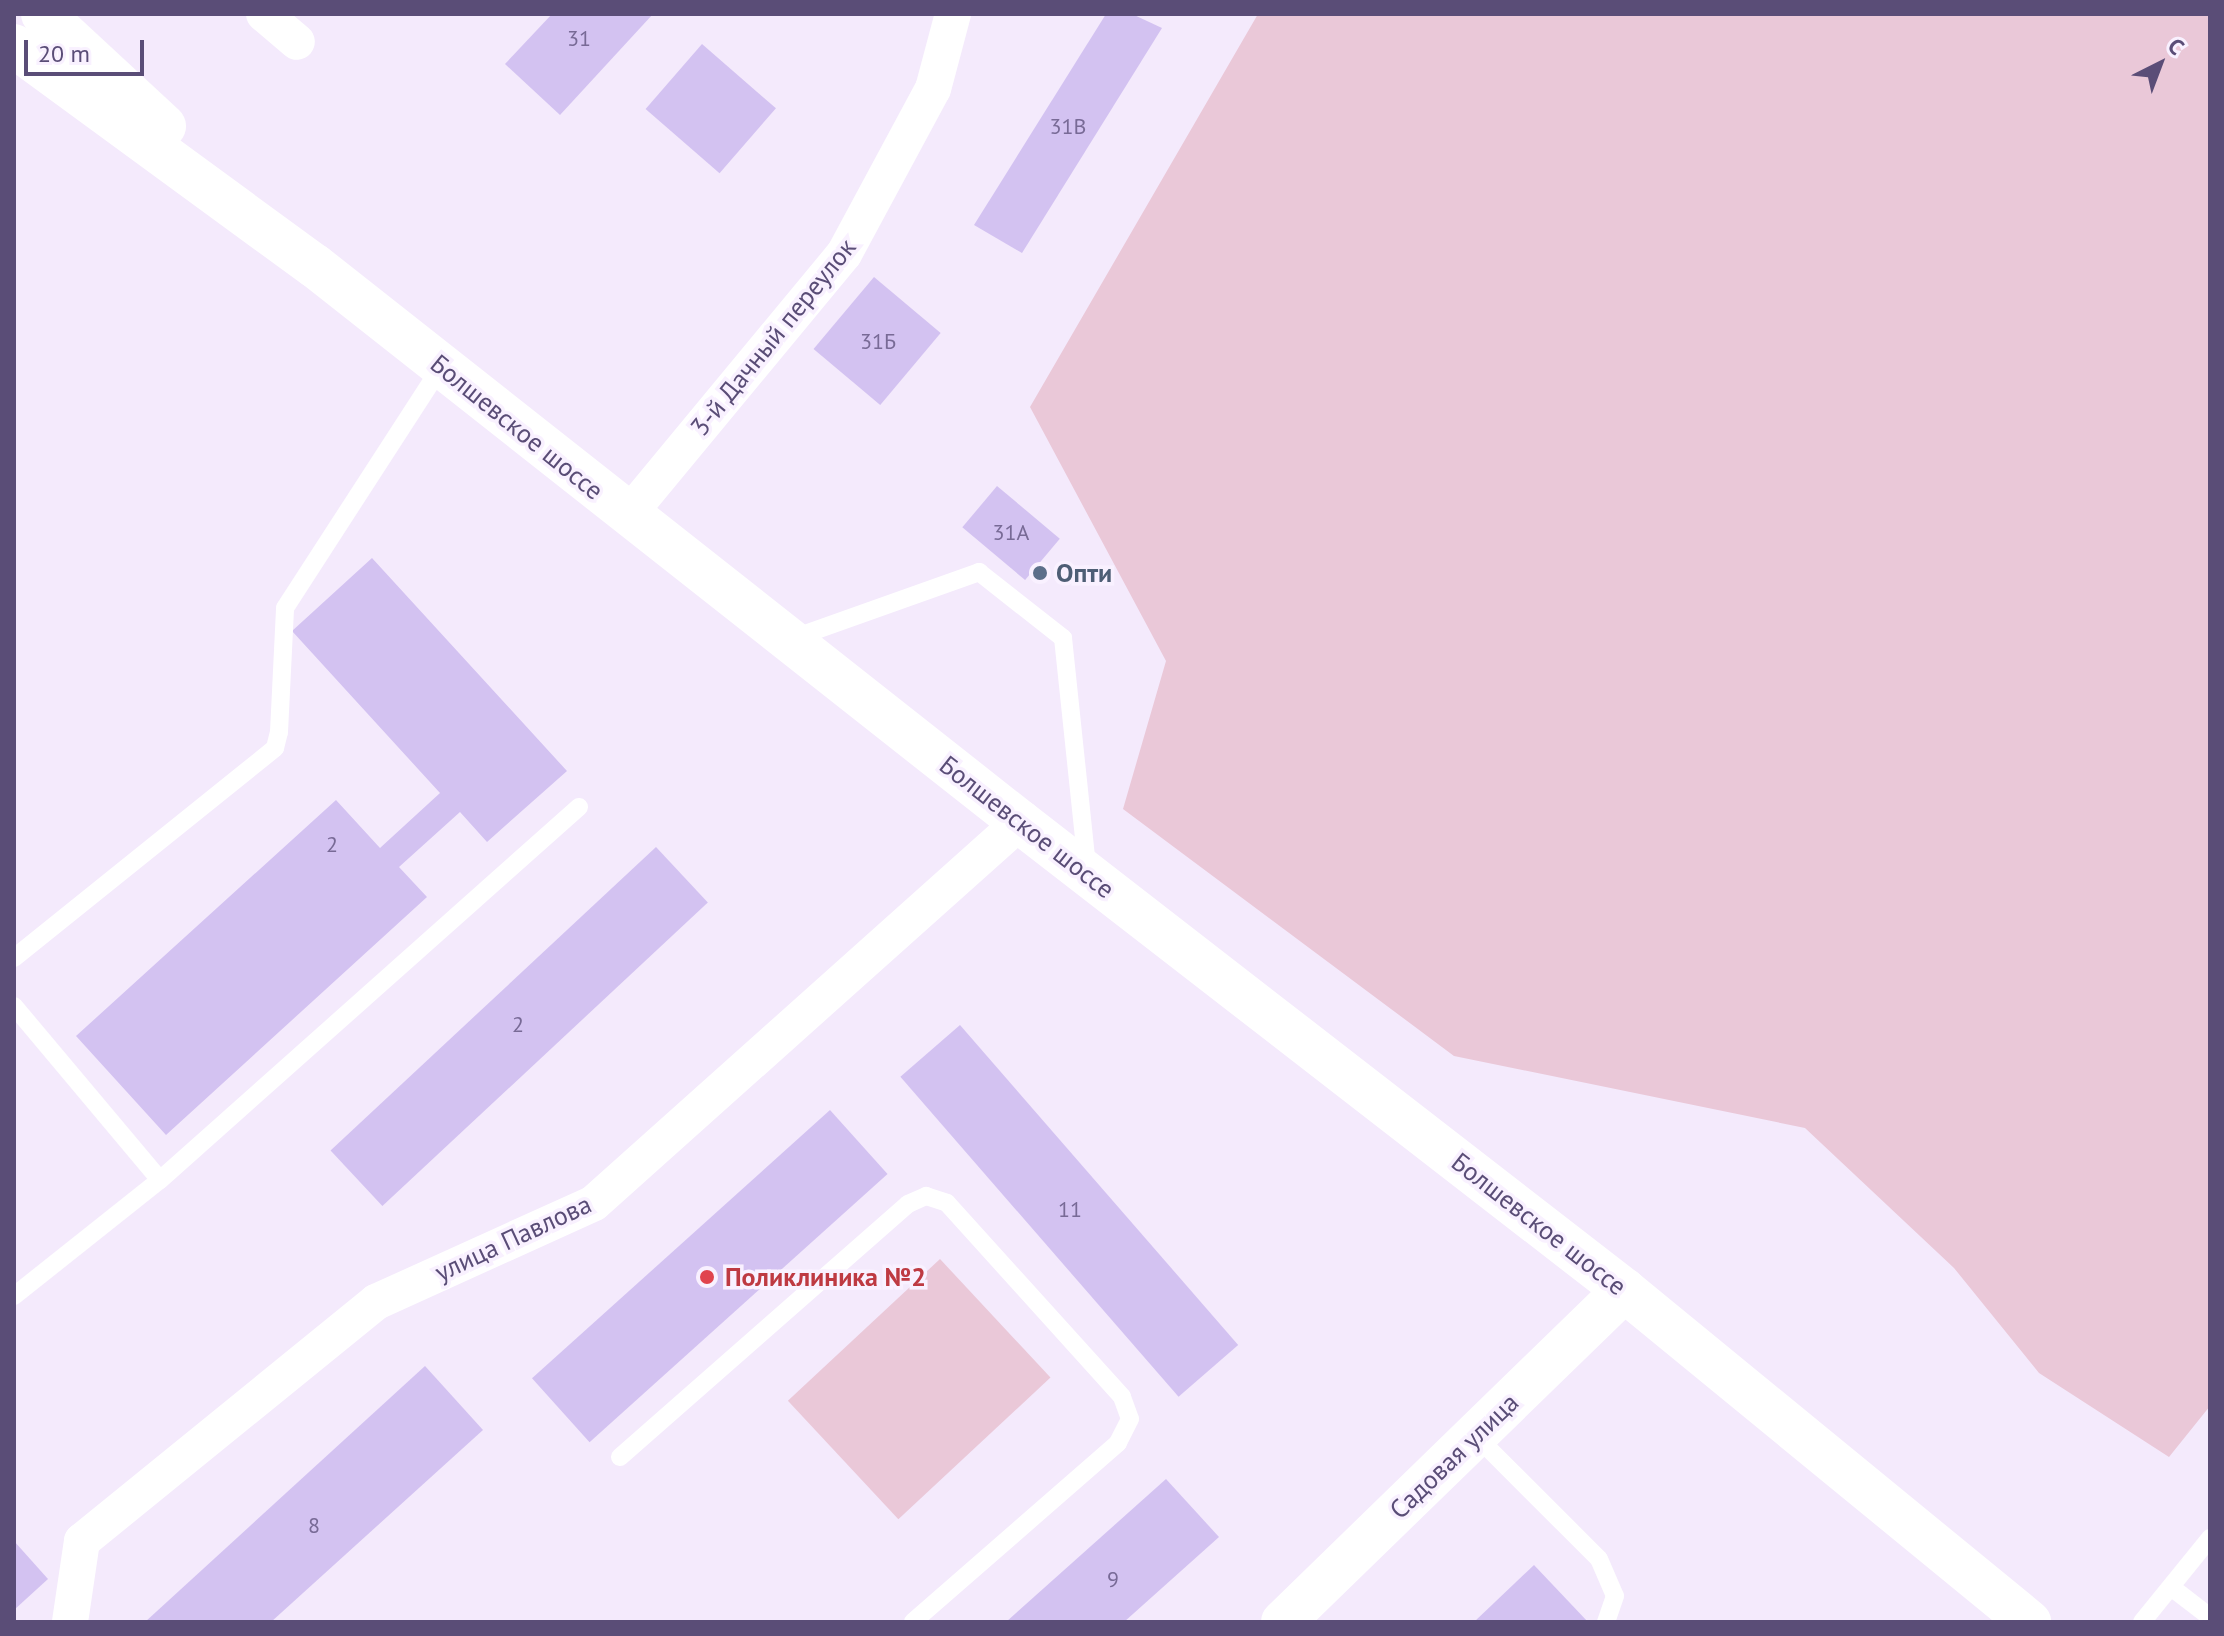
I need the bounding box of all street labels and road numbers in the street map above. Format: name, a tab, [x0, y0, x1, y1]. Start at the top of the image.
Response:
street label: 3-й Дачный переулок	[684, 232, 862, 442]
street label: Болшевское шоссе	[424, 348, 610, 506]
street label: Болшевское шоссе	[933, 749, 1121, 905]
street label: Болшевское шоссе	[1445, 1146, 1633, 1302]
street label: улица Павлова	[430, 1188, 596, 1288]
street label: Садовая улица	[1383, 1387, 1525, 1525]

